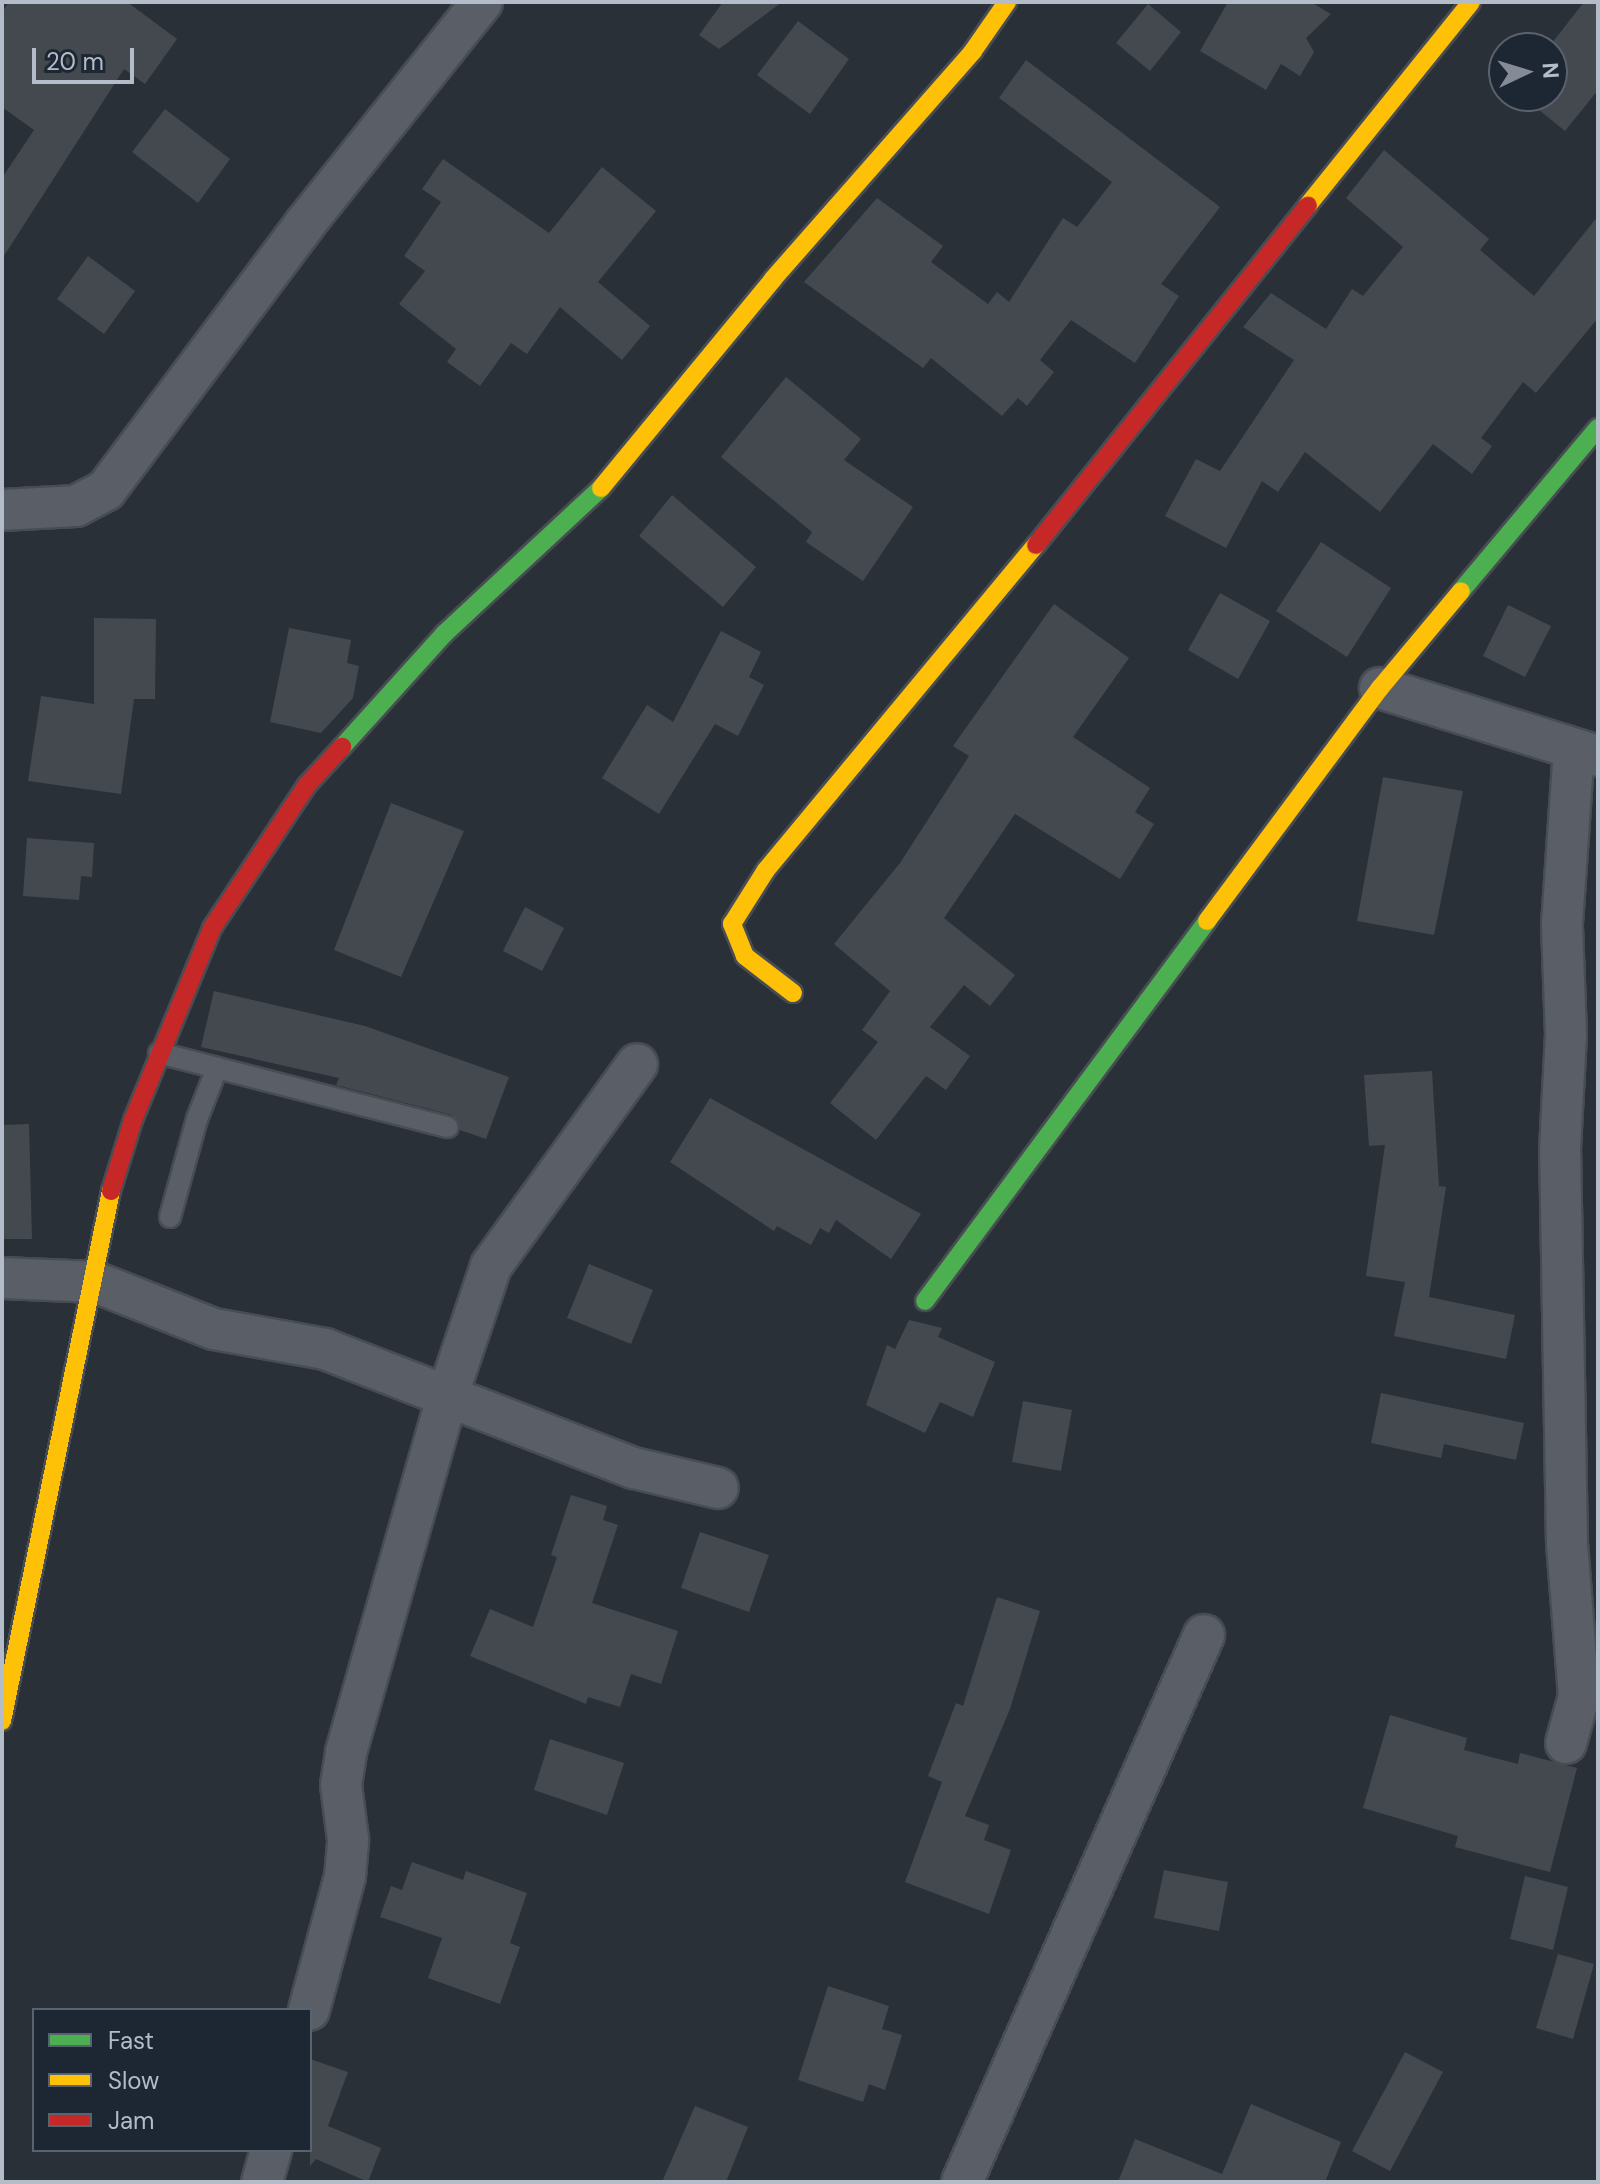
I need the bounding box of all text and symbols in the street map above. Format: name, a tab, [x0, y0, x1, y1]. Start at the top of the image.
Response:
scale bar	[36, 32, 138, 82]
north arrow	[1488, 32, 1568, 112]
text: 20 m	[46, 46, 104, 77]
text: N	[1535, 61, 1565, 79]
legend	[32, 2008, 312, 2152]
text: Fast	[108, 2025, 154, 2056]
text: Slow	[108, 2065, 159, 2096]
text: Jam	[108, 2105, 154, 2136]

